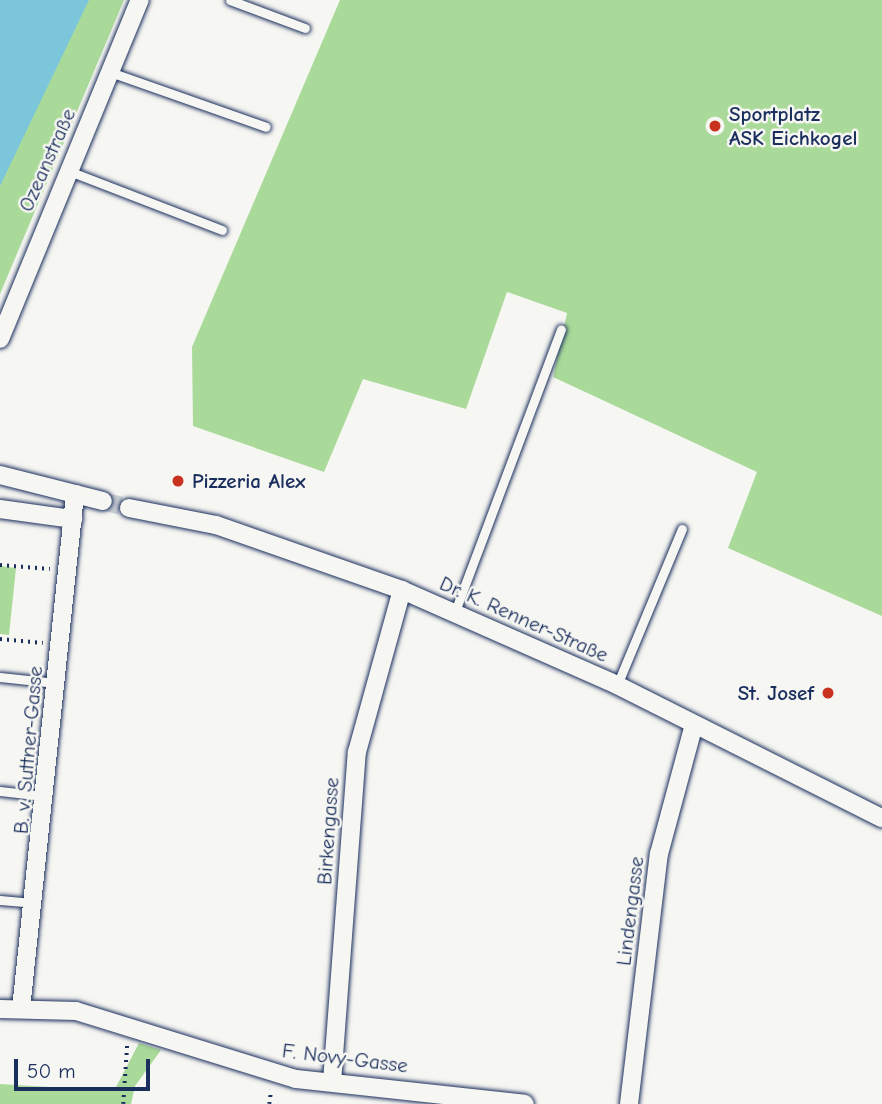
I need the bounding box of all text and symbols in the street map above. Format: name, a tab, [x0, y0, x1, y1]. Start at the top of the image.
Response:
place label: Sportplatz ASK Eichkogel	[729, 101, 857, 151]
street label: Ozeanstraße	[13, 105, 81, 215]
marker: Sportplatz ASK Eichkogel	[707, 118, 723, 134]
place label: Pizzeria Alex	[192, 468, 306, 494]
marker: Pizzeria Alex	[170, 473, 186, 489]
street label: Dr. K. Renner-Straße	[436, 570, 612, 668]
street label: B. v. Suttner-Gasse	[8, 665, 48, 835]
place label: St. Josef	[738, 680, 814, 706]
marker: St. Josef	[820, 685, 836, 701]
street label: Birkengasse	[312, 776, 344, 886]
street label: Lindengasse	[611, 855, 649, 967]
street label: F. Novy-Gasse	[281, 1038, 409, 1078]
scale bar	[18, 1044, 154, 1088]
text: 50 m	[27, 1059, 76, 1083]

